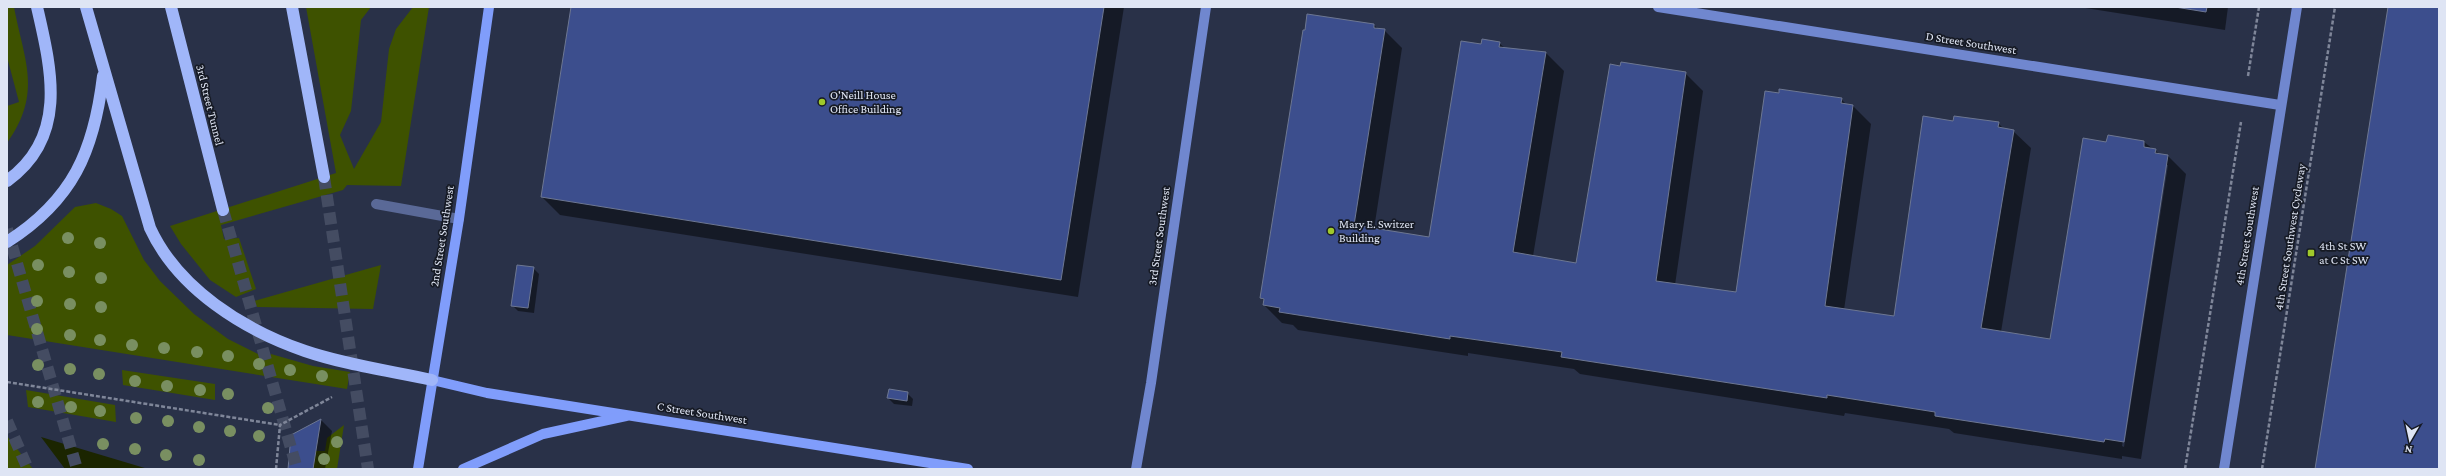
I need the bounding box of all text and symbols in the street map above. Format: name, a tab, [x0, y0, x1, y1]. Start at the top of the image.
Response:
street label: D Street Southwest	[1925, 29, 2018, 57]
street label: 3rd Street Tunnel	[193, 63, 227, 147]
place label: O'Neill House Office Building	[830, 88, 902, 116]
marker: O'Neill House Office Building	[817, 97, 827, 107]
street label: 4th Street Southwest Cycleway	[2272, 162, 2309, 311]
street label: 2nd Street Southwest	[427, 183, 457, 288]
street label: 4th Street Southwest	[2232, 184, 2262, 287]
street label: 3rd Street Southwest	[1145, 185, 1173, 286]
place label: Mary E. Switzer Building	[1339, 217, 1415, 245]
marker: Mary E. Switzer Building	[1326, 226, 1336, 236]
place label: 4th St SW at C St SW	[2319, 239, 2368, 267]
marker: 4th St SW at C St SW	[2306, 248, 2316, 258]
street label: C Street Southwest	[656, 399, 749, 427]
north arrow	[2390, 420, 2430, 460]
text: N	[2403, 443, 2413, 456]

